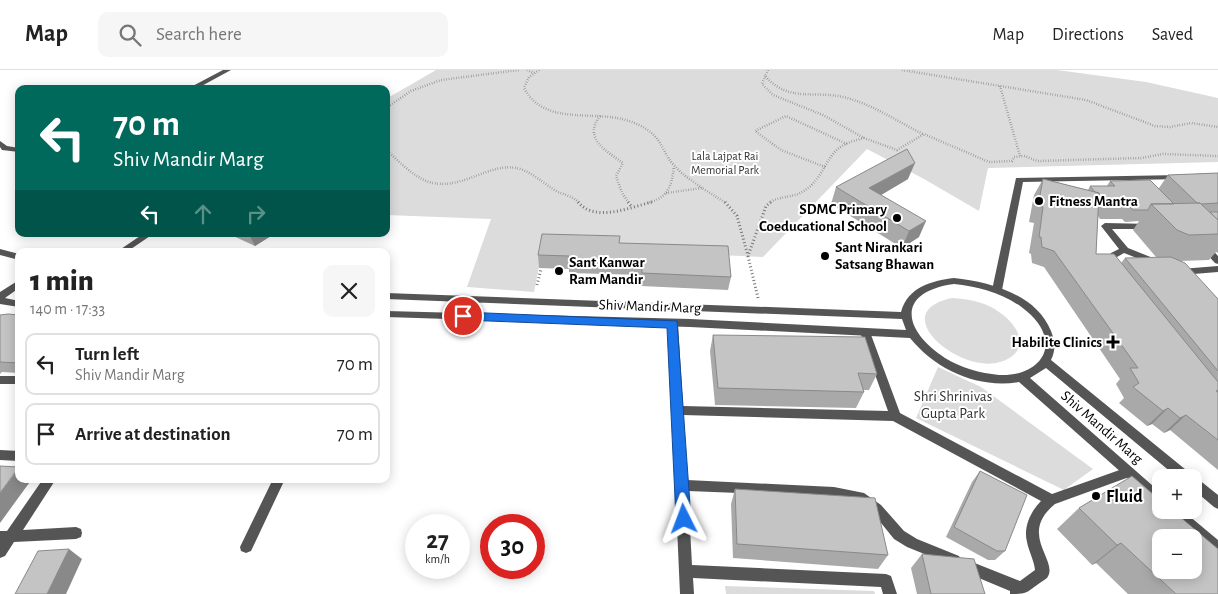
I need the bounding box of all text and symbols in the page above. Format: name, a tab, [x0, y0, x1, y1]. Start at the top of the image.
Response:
search box	[98, 12, 448, 57]
icon: search	[116, 21, 144, 49]
text: Map	[25, 22, 68, 46]
text: Search here	[156, 25, 242, 44]
text: Map	[993, 26, 1024, 44]
text: Directions	[1052, 26, 1124, 44]
text: Saved	[1152, 26, 1193, 44]
icon: left	[30, 105, 95, 170]
text: 70 m	[113, 107, 180, 142]
text: Shiv Mandir Marg	[113, 148, 264, 170]
park label: Lala Lajpat Rai Memorial Park	[691, 150, 760, 176]
place label: Fitness Mantra	[1049, 194, 1138, 209]
marker: Fitness Mantra	[1033, 195, 1045, 207]
icon: left	[136, 200, 164, 228]
icon: ahead	[189, 200, 217, 228]
icon: right	[242, 200, 270, 228]
place label: SDMC Primary Coeducational School	[759, 202, 887, 234]
marker: SDMC Primary Coeducational School	[891, 212, 903, 224]
place label: Sant Nirankari Satsang Bhawan	[835, 240, 934, 272]
marker: Sant Nirankari Satsang Bhawan	[819, 250, 831, 262]
place label: Sant Kanwar Ram Mandir	[569, 255, 645, 287]
button: close	[323, 265, 375, 317]
marker: Sant Kanwar Ram Mandir	[553, 265, 565, 277]
text: 1 min	[30, 266, 94, 296]
pin	[442, 295, 484, 337]
street label: Shiv Mandir Marg	[598, 297, 702, 316]
text: 140 m · 17:33	[30, 301, 105, 317]
icon: arrive	[449, 302, 477, 330]
place label: Habilite Clinics	[1012, 335, 1102, 350]
marker: Habilite Clinics	[1106, 335, 1120, 349]
text: Turn left	[75, 345, 139, 364]
icon: left	[32, 350, 60, 378]
text: 70 m	[337, 355, 373, 374]
text: Shiv Mandir Marg	[75, 367, 185, 383]
street label: Shiv Mandir Marg	[1058, 388, 1146, 467]
park label: Shri Shrinivas Gupta Park	[914, 389, 992, 421]
icon: arrive	[32, 420, 60, 448]
text: Arrive at destination	[75, 425, 231, 444]
text: 70 m	[337, 425, 373, 444]
map controls	[1152, 469, 1202, 579]
button: +	[1152, 469, 1202, 519]
place label: Fluid	[1106, 488, 1143, 506]
marker: Fluid	[1090, 490, 1102, 502]
position arrow	[657, 492, 709, 544]
speed limit sign: 30	[480, 514, 545, 579]
text: 27	[426, 528, 449, 553]
button: −	[1152, 529, 1202, 579]
text: km/h	[425, 553, 450, 565]

